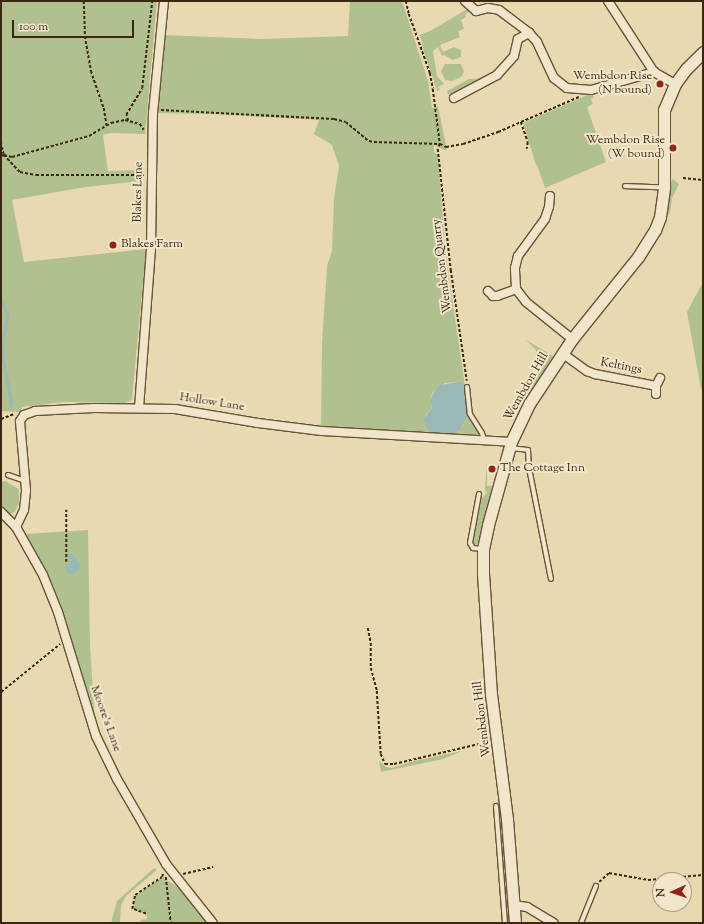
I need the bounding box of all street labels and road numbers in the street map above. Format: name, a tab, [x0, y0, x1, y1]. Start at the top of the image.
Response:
street label: Blakes Lane	[131, 161, 147, 223]
street label: Wembdon Quarry	[430, 218, 456, 314]
street label: Wembdon Hill	[502, 350, 552, 424]
street label: Keltings	[599, 356, 643, 378]
street label: Hollow Lane	[178, 391, 246, 415]
street label: Wembdon Hill	[471, 680, 495, 758]
street label: Moore's Lane	[86, 684, 124, 754]

